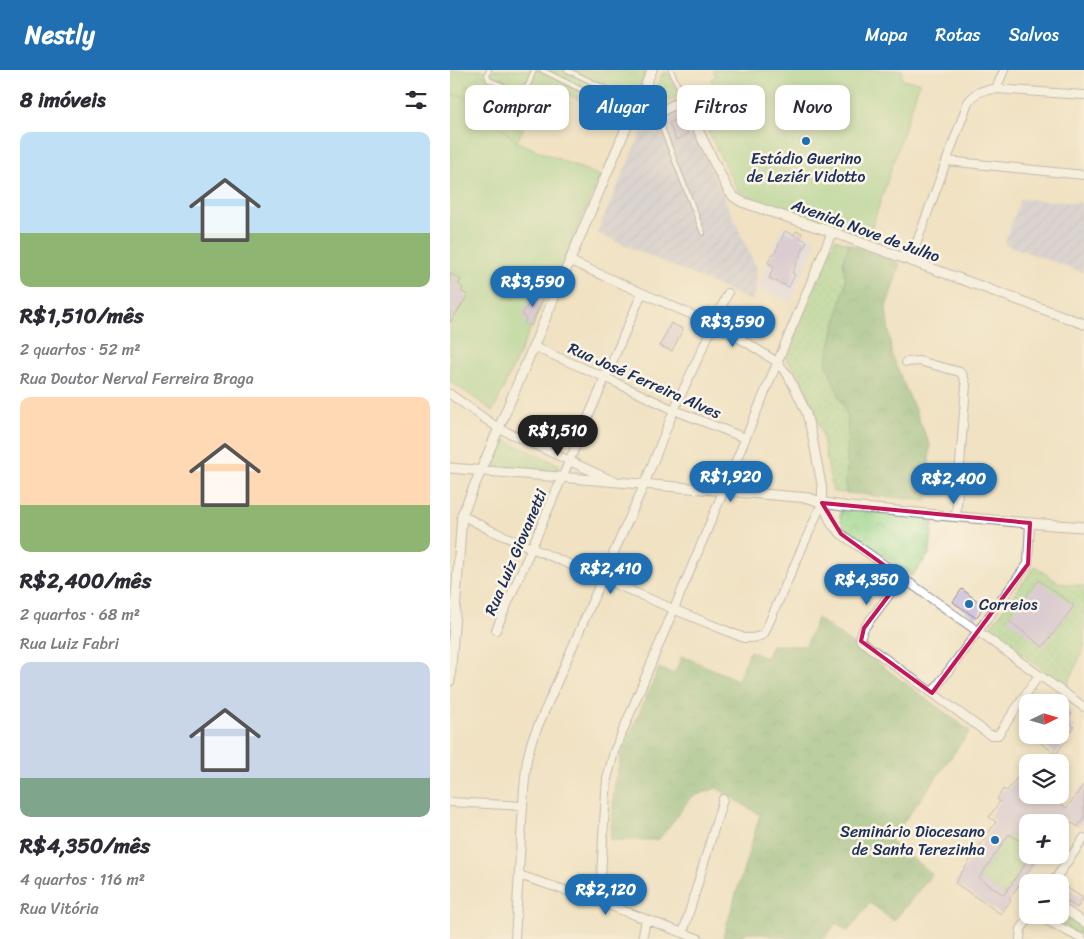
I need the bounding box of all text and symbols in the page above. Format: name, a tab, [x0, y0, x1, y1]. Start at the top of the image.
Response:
text: Nestly	[25, 14, 95, 56]
text: Mapa	[865, 19, 907, 51]
text: Rotas	[935, 19, 981, 51]
text: Salvos	[1009, 19, 1059, 51]
text: 8 imóveis	[20, 81, 106, 119]
chip: Comprar	[465, 85, 569, 130]
chip: Alugar	[579, 85, 667, 130]
chip: Filtros	[677, 85, 765, 130]
chip: Novo	[775, 85, 850, 130]
icon: filters	[402, 86, 430, 114]
marker: Estádio Guerino de Leziér Vidotto	[800, 135, 812, 147]
place label: Estádio Guerino de Leziér Vidotto	[746, 144, 866, 191]
icon: home	[180, 165, 270, 255]
street label: Avenida Nove de Julho	[786, 190, 944, 271]
pin: R$3,590	[487, 266, 579, 308]
text: R$3,590	[501, 267, 565, 296]
text: R$1,510/mês	[20, 297, 144, 335]
pin: R$3,590	[687, 306, 779, 348]
text: R$3,590	[701, 307, 765, 336]
street label: Rua José Ferreira Alves	[563, 334, 727, 428]
text: 2 quartos · 52 m²	[20, 335, 140, 364]
text: Rua Doutor Nerval Ferreira Braga	[20, 364, 254, 393]
pin: R$1,510	[512, 414, 604, 457]
text: R$1,510	[529, 416, 587, 445]
icon: home	[180, 430, 270, 520]
pin: R$1,920	[685, 460, 777, 503]
text: R$1,920	[701, 462, 761, 491]
pin: R$2,400	[908, 462, 1000, 505]
text: R$2,400	[922, 464, 986, 493]
street label: Rua Luiz Giovanetti	[476, 484, 555, 620]
pin: R$2,410	[565, 552, 657, 595]
text: R$2,410	[581, 554, 642, 583]
text: R$2,400/mês	[20, 562, 151, 600]
pin: R$4,350	[821, 564, 913, 606]
text: R$4,350	[835, 565, 899, 594]
place label: Correios	[979, 590, 1038, 619]
marker: Correios	[963, 598, 975, 610]
text: 2 quartos · 68 m²	[20, 600, 140, 629]
text: Rua Luiz Fabri	[20, 629, 119, 658]
north arrow	[1019, 694, 1069, 744]
map controls	[1019, 694, 1069, 924]
icon: home	[180, 695, 270, 785]
button: layers	[1019, 754, 1069, 804]
button: +	[1019, 814, 1069, 864]
place label: Seminário Diocesano de Santa Terezinha	[840, 817, 985, 864]
text: R$4,350/mês	[20, 827, 150, 865]
marker: Seminário Diocesano de Santa Terezinha	[989, 834, 1001, 846]
text: 4 quartos · 116 m²	[20, 865, 145, 894]
pin: R$2,120	[560, 874, 652, 916]
button: −	[1019, 874, 1069, 924]
text: R$2,120	[576, 875, 636, 904]
text: Rua Vitória	[20, 894, 99, 923]

